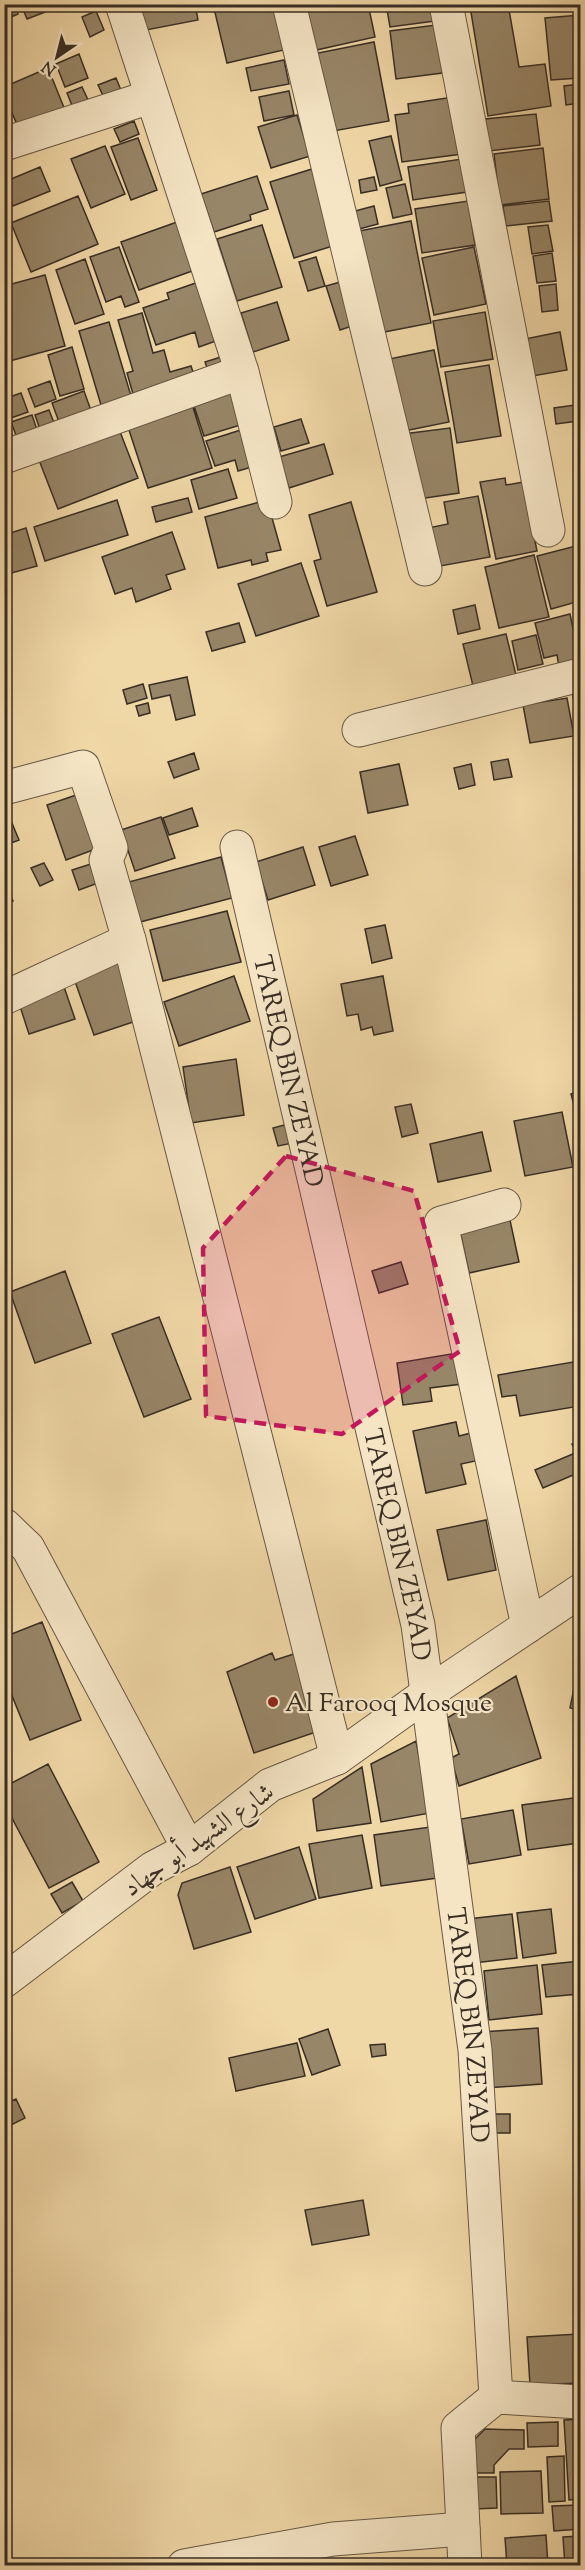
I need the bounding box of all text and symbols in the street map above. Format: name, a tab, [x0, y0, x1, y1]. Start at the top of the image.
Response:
north arrow	[27, 27, 87, 87]
text: N	[38, 54, 62, 80]
street label: TAREQ BIN ZEYAD	[242, 952, 332, 1191]
street label: TAREQ BIN ZEYAD	[352, 1425, 439, 1663]
place label: Al Farooq Mosque	[285, 1686, 492, 1723]
marker: Al Farooq Mosque	[266, 1695, 280, 1709]
street label: شارع الشهيد أبو جهاد	[116, 1774, 283, 1908]
street label: TAREQ BIN ZEYAD	[435, 1905, 497, 2144]

